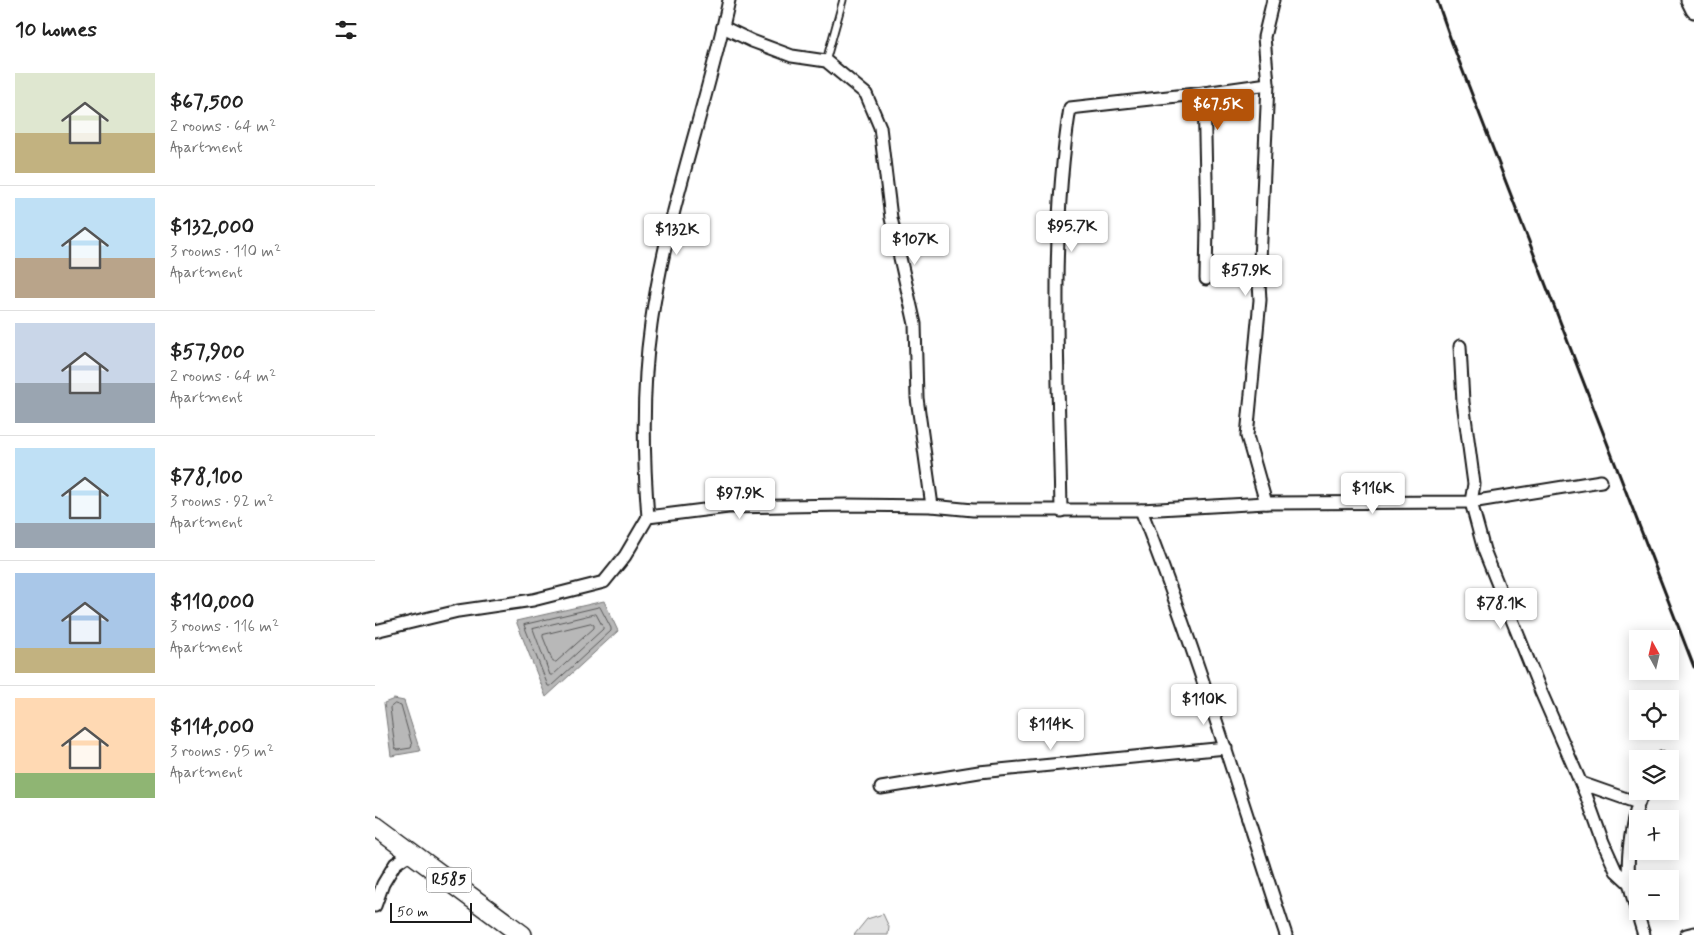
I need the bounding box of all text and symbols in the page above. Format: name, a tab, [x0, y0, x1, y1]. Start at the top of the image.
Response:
text: 10 homes	[15, 16, 97, 44]
icon: filters	[332, 16, 360, 44]
text: $67,500	[170, 88, 244, 116]
pin: $67.5K	[1177, 88, 1259, 131]
icon: home	[55, 93, 115, 153]
text: $67.5K	[1193, 94, 1243, 115]
text: 2 rooms · 64 m²	[170, 116, 276, 137]
text: Apartment	[170, 137, 243, 158]
pin: $95.7K	[1031, 210, 1113, 253]
text: $132,000	[170, 213, 254, 241]
pin: $132K	[642, 214, 712, 256]
text: $95.7K	[1047, 216, 1097, 237]
icon: home	[55, 218, 115, 278]
text: $132K	[655, 219, 699, 240]
pin: $107K	[880, 224, 950, 266]
text: $107K	[892, 229, 938, 250]
text: 3 rooms · 110 m²	[170, 241, 281, 262]
pin: $57.9K	[1205, 254, 1287, 297]
text: $57.9K	[1221, 260, 1271, 281]
text: Apartment	[170, 262, 243, 283]
text: $57,900	[170, 338, 245, 366]
icon: home	[55, 343, 115, 403]
text: 2 rooms · 64 m²	[170, 366, 276, 387]
text: Apartment	[170, 387, 243, 408]
text: $78,100	[170, 463, 243, 491]
icon: home	[55, 468, 115, 528]
pin: $116K	[1338, 472, 1408, 515]
pin: $97.9K	[699, 478, 781, 520]
text: $116K	[1352, 478, 1394, 499]
text: $97.9K	[716, 483, 764, 504]
text: 3 rooms · 92 m²	[170, 491, 274, 512]
text: Apartment	[170, 512, 243, 533]
text: $110,000	[170, 588, 254, 616]
pin: $78.1K	[1460, 588, 1542, 630]
icon: home	[55, 593, 115, 653]
text: $78.1K	[1476, 593, 1526, 614]
text: 3 rooms · 116 m²	[170, 616, 279, 637]
north arrow	[1629, 630, 1679, 680]
map controls	[1629, 630, 1679, 920]
text: Apartment	[170, 637, 243, 658]
pin: $110K	[1169, 684, 1239, 726]
text: $110K	[1182, 689, 1226, 710]
button: locate	[1629, 690, 1679, 740]
pin: $114K	[1016, 708, 1086, 751]
text: $114,000	[170, 713, 254, 741]
text: $114K	[1029, 714, 1073, 735]
icon: home	[55, 718, 115, 778]
text: 3 rooms · 95 m²	[170, 741, 274, 762]
button: layers	[1629, 750, 1679, 800]
text: Apartment	[170, 762, 243, 783]
button: +	[1629, 810, 1679, 860]
road number: R585	[427, 868, 471, 892]
button: −	[1629, 870, 1679, 920]
scale bar	[390, 900, 473, 923]
text: 50 m	[397, 903, 428, 921]

